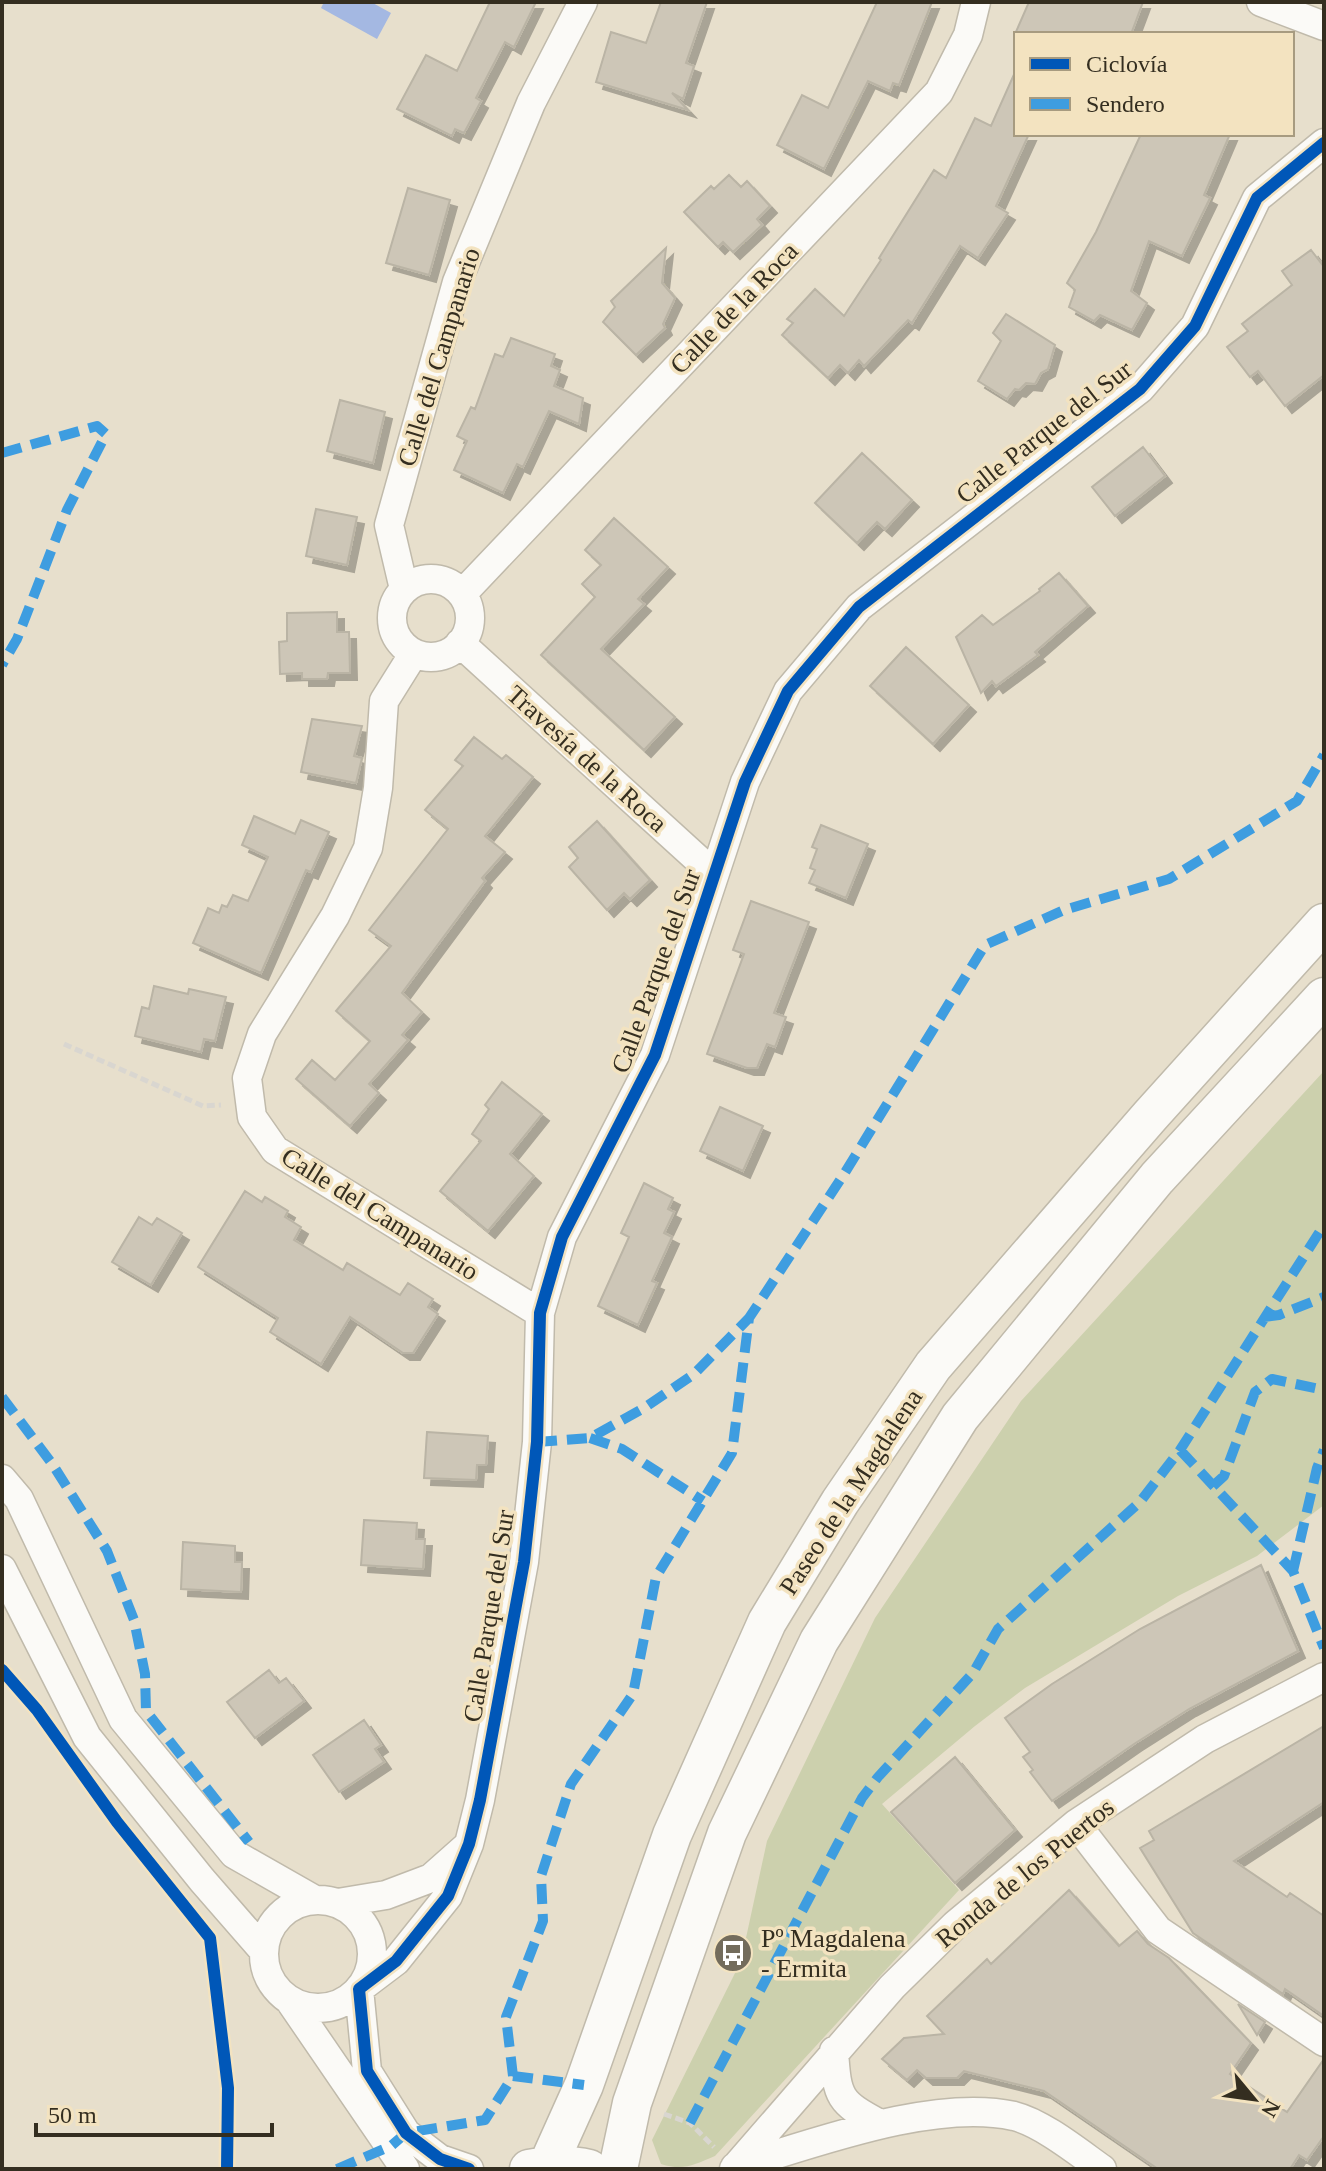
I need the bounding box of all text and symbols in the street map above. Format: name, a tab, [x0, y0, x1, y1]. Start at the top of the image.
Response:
legend	[1014, 32, 1294, 136]
text: Ciclovía	[1086, 51, 1168, 77]
text: Sendero	[1086, 91, 1165, 117]
street label: Calle de la Roca	[664, 236, 804, 380]
street label: Calle del Campanario	[392, 244, 486, 470]
street label: Calle Parque del Sur	[951, 354, 1138, 509]
street label: Travesía de la Roca	[501, 680, 673, 839]
street label: Calle Parque del Sur	[606, 865, 706, 1077]
street label: Calle del Campanario	[276, 1142, 484, 1286]
street label: Paseo de la Magdalena	[774, 1384, 928, 1600]
street label: Calle Parque del Sur	[458, 1507, 520, 1724]
street label: Ronda de los Puertos	[930, 1792, 1120, 1954]
place label: Pº Magdalena - Ermita	[761, 1924, 906, 1983]
bus stop icon: Pº Magdalena - Ermita	[712, 1932, 754, 1974]
north arrow	[1214, 2059, 1294, 2139]
scale bar	[36, 2087, 272, 2137]
text: N	[1256, 2095, 1286, 2122]
text: 50 m	[48, 2102, 97, 2128]

